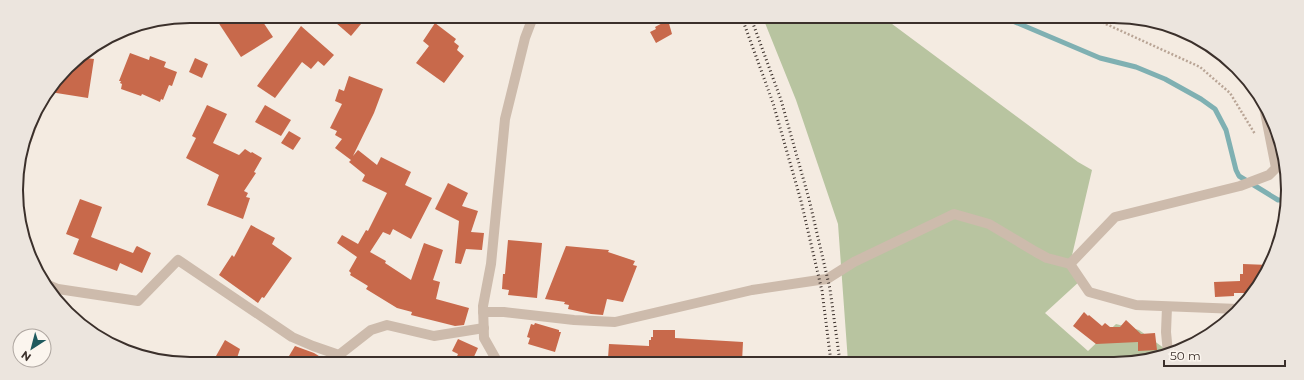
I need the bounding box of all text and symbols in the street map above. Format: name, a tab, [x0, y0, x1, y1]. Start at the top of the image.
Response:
north arrow	[12, 328, 52, 368]
scale bar	[1164, 342, 1285, 368]
text: N	[18, 348, 34, 364]
text: 50 m	[1170, 348, 1201, 363]

